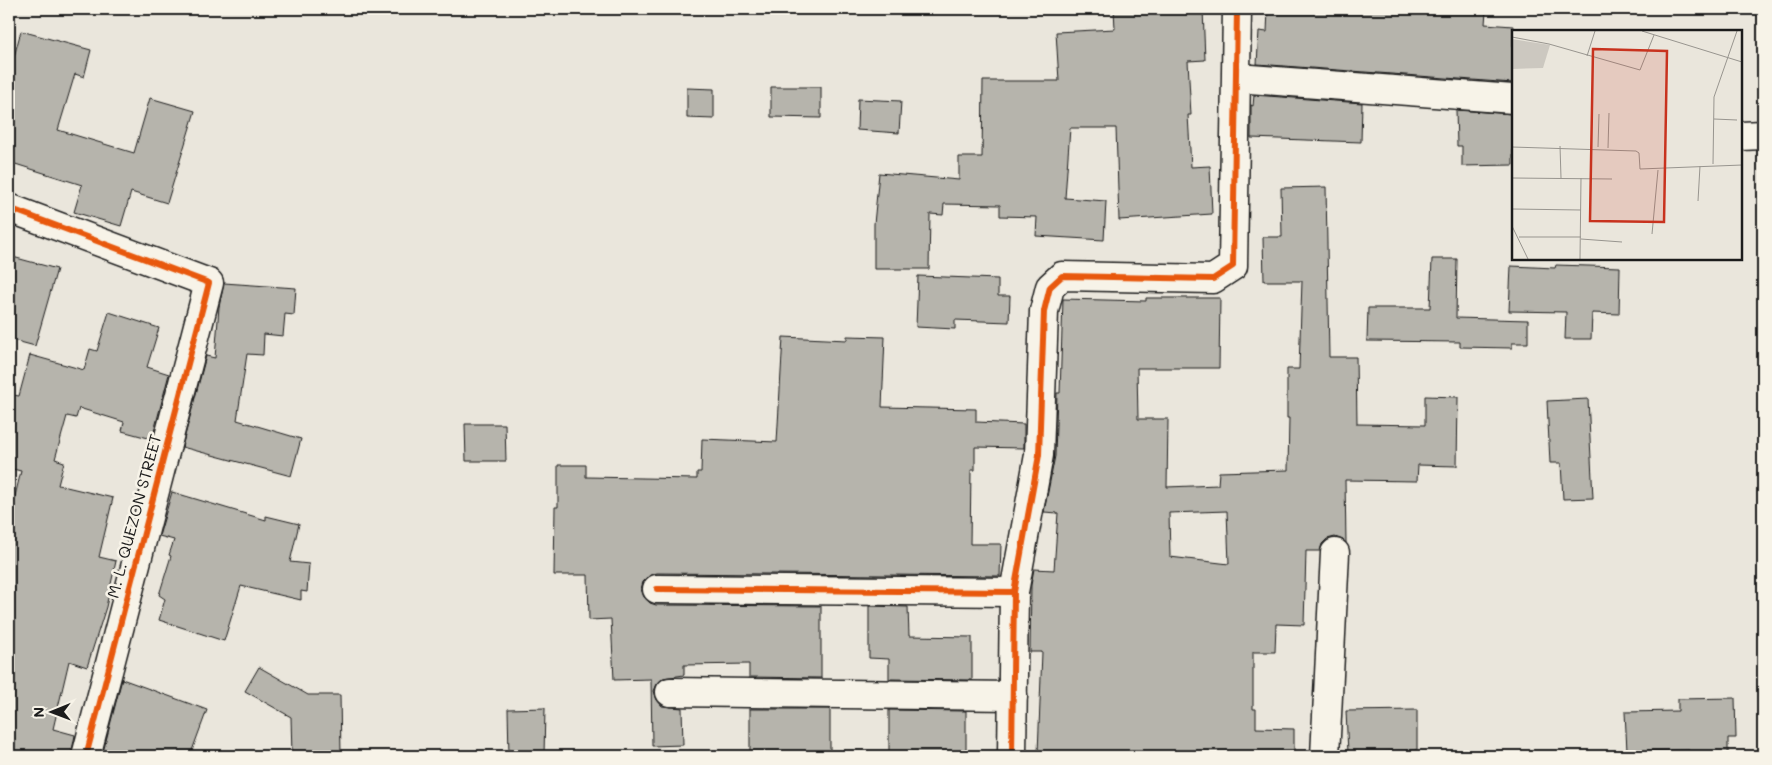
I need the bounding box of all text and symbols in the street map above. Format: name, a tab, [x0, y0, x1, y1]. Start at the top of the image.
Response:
inset map	[1512, 30, 1742, 260]
street label: M. L. QUEZON STREET	[102, 431, 166, 600]
north arrow	[28, 688, 78, 738]
text: N	[29, 707, 48, 718]

